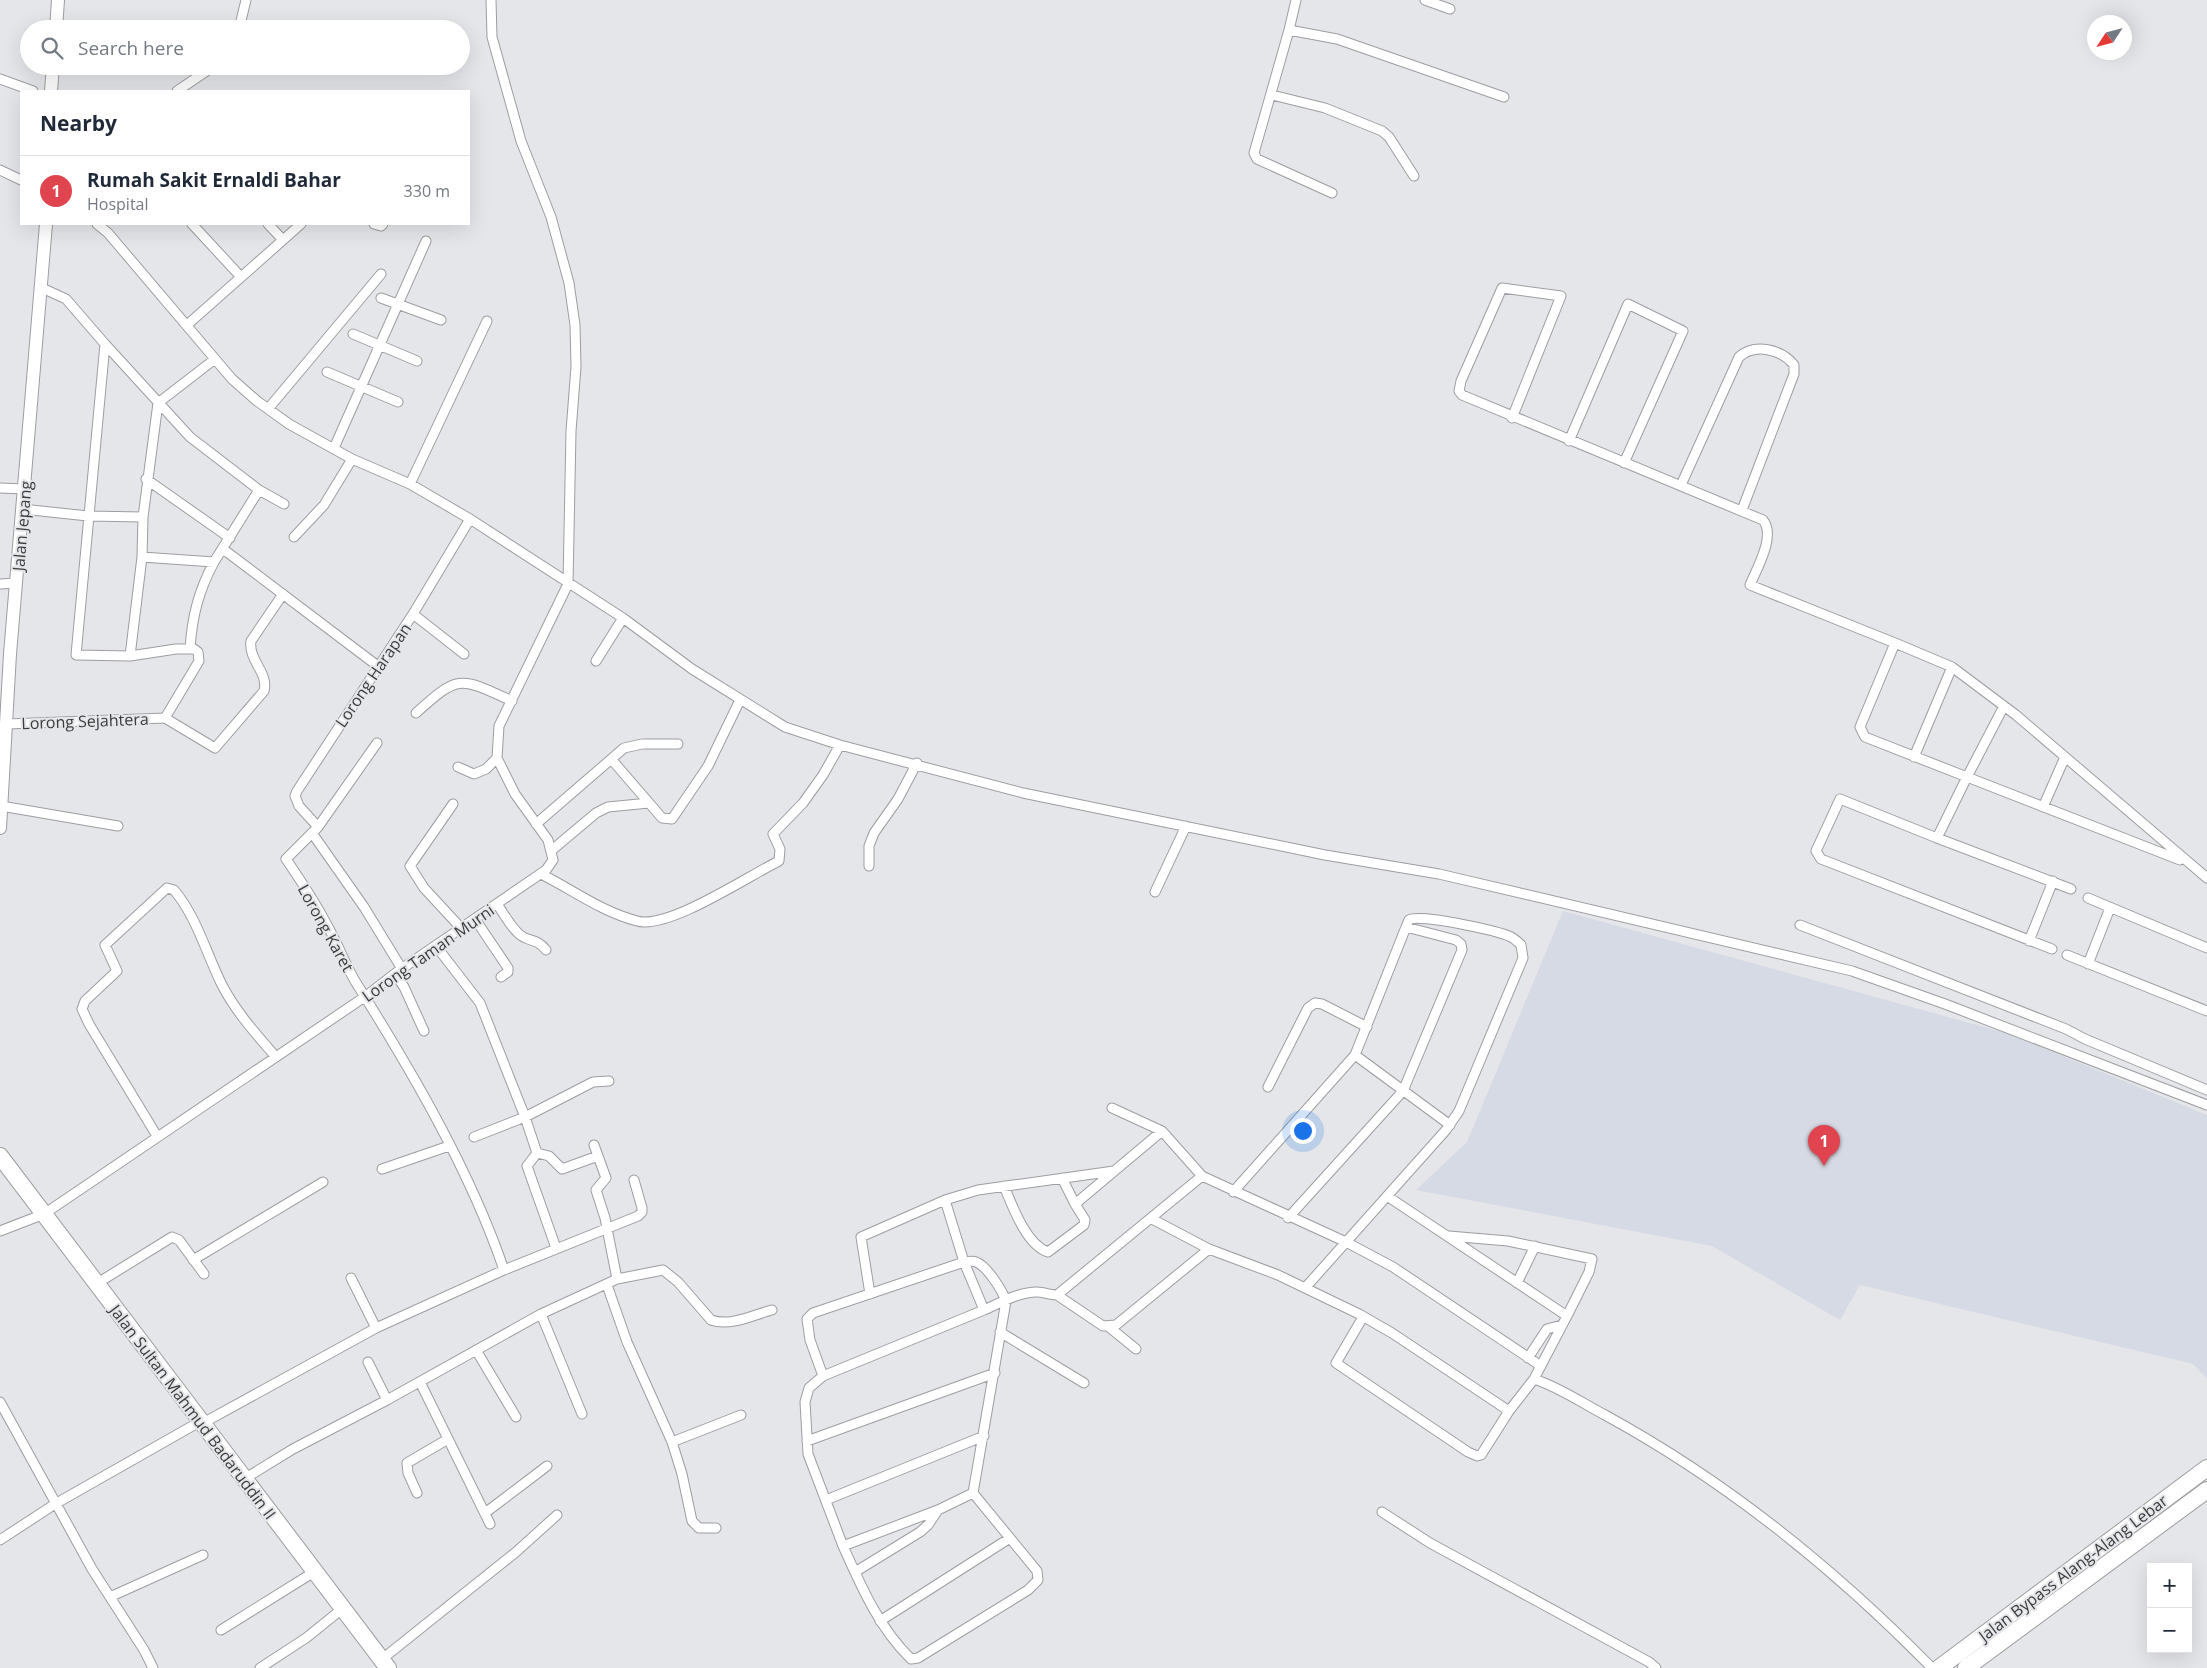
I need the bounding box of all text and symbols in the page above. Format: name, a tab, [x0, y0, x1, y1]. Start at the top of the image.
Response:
north arrow	[2087, 15, 2132, 60]
search box	[20, 20, 470, 75]
icon: search	[38, 34, 66, 62]
text: Search here	[78, 35, 184, 61]
text: Nearby	[40, 109, 117, 137]
text: Rumah Sakit Ernaldi Bahar	[87, 167, 341, 193]
text: 1	[51, 180, 61, 202]
text: 330 m	[404, 180, 450, 202]
text: Hospital	[87, 193, 149, 215]
street label: Jalan Jepang	[7, 480, 37, 574]
street label: Lorong Harapan	[330, 619, 416, 731]
street label: Lorong Sejahtera	[21, 708, 149, 734]
street label: Lorong Karet	[293, 880, 359, 976]
street label: Lorong Taman Murni	[357, 899, 499, 1007]
your location	[1290, 1118, 1316, 1144]
pin: 1	[1808, 1125, 1840, 1166]
street label: Jalan Sultan Mahmud Badaruddin II	[104, 1298, 281, 1524]
street label: Jalan Bypass Alang-Alang Lebar	[1972, 1489, 2172, 1648]
map controls	[2147, 1563, 2192, 1653]
button: +	[2147, 1563, 2192, 1608]
button: −	[2147, 1608, 2192, 1653]

